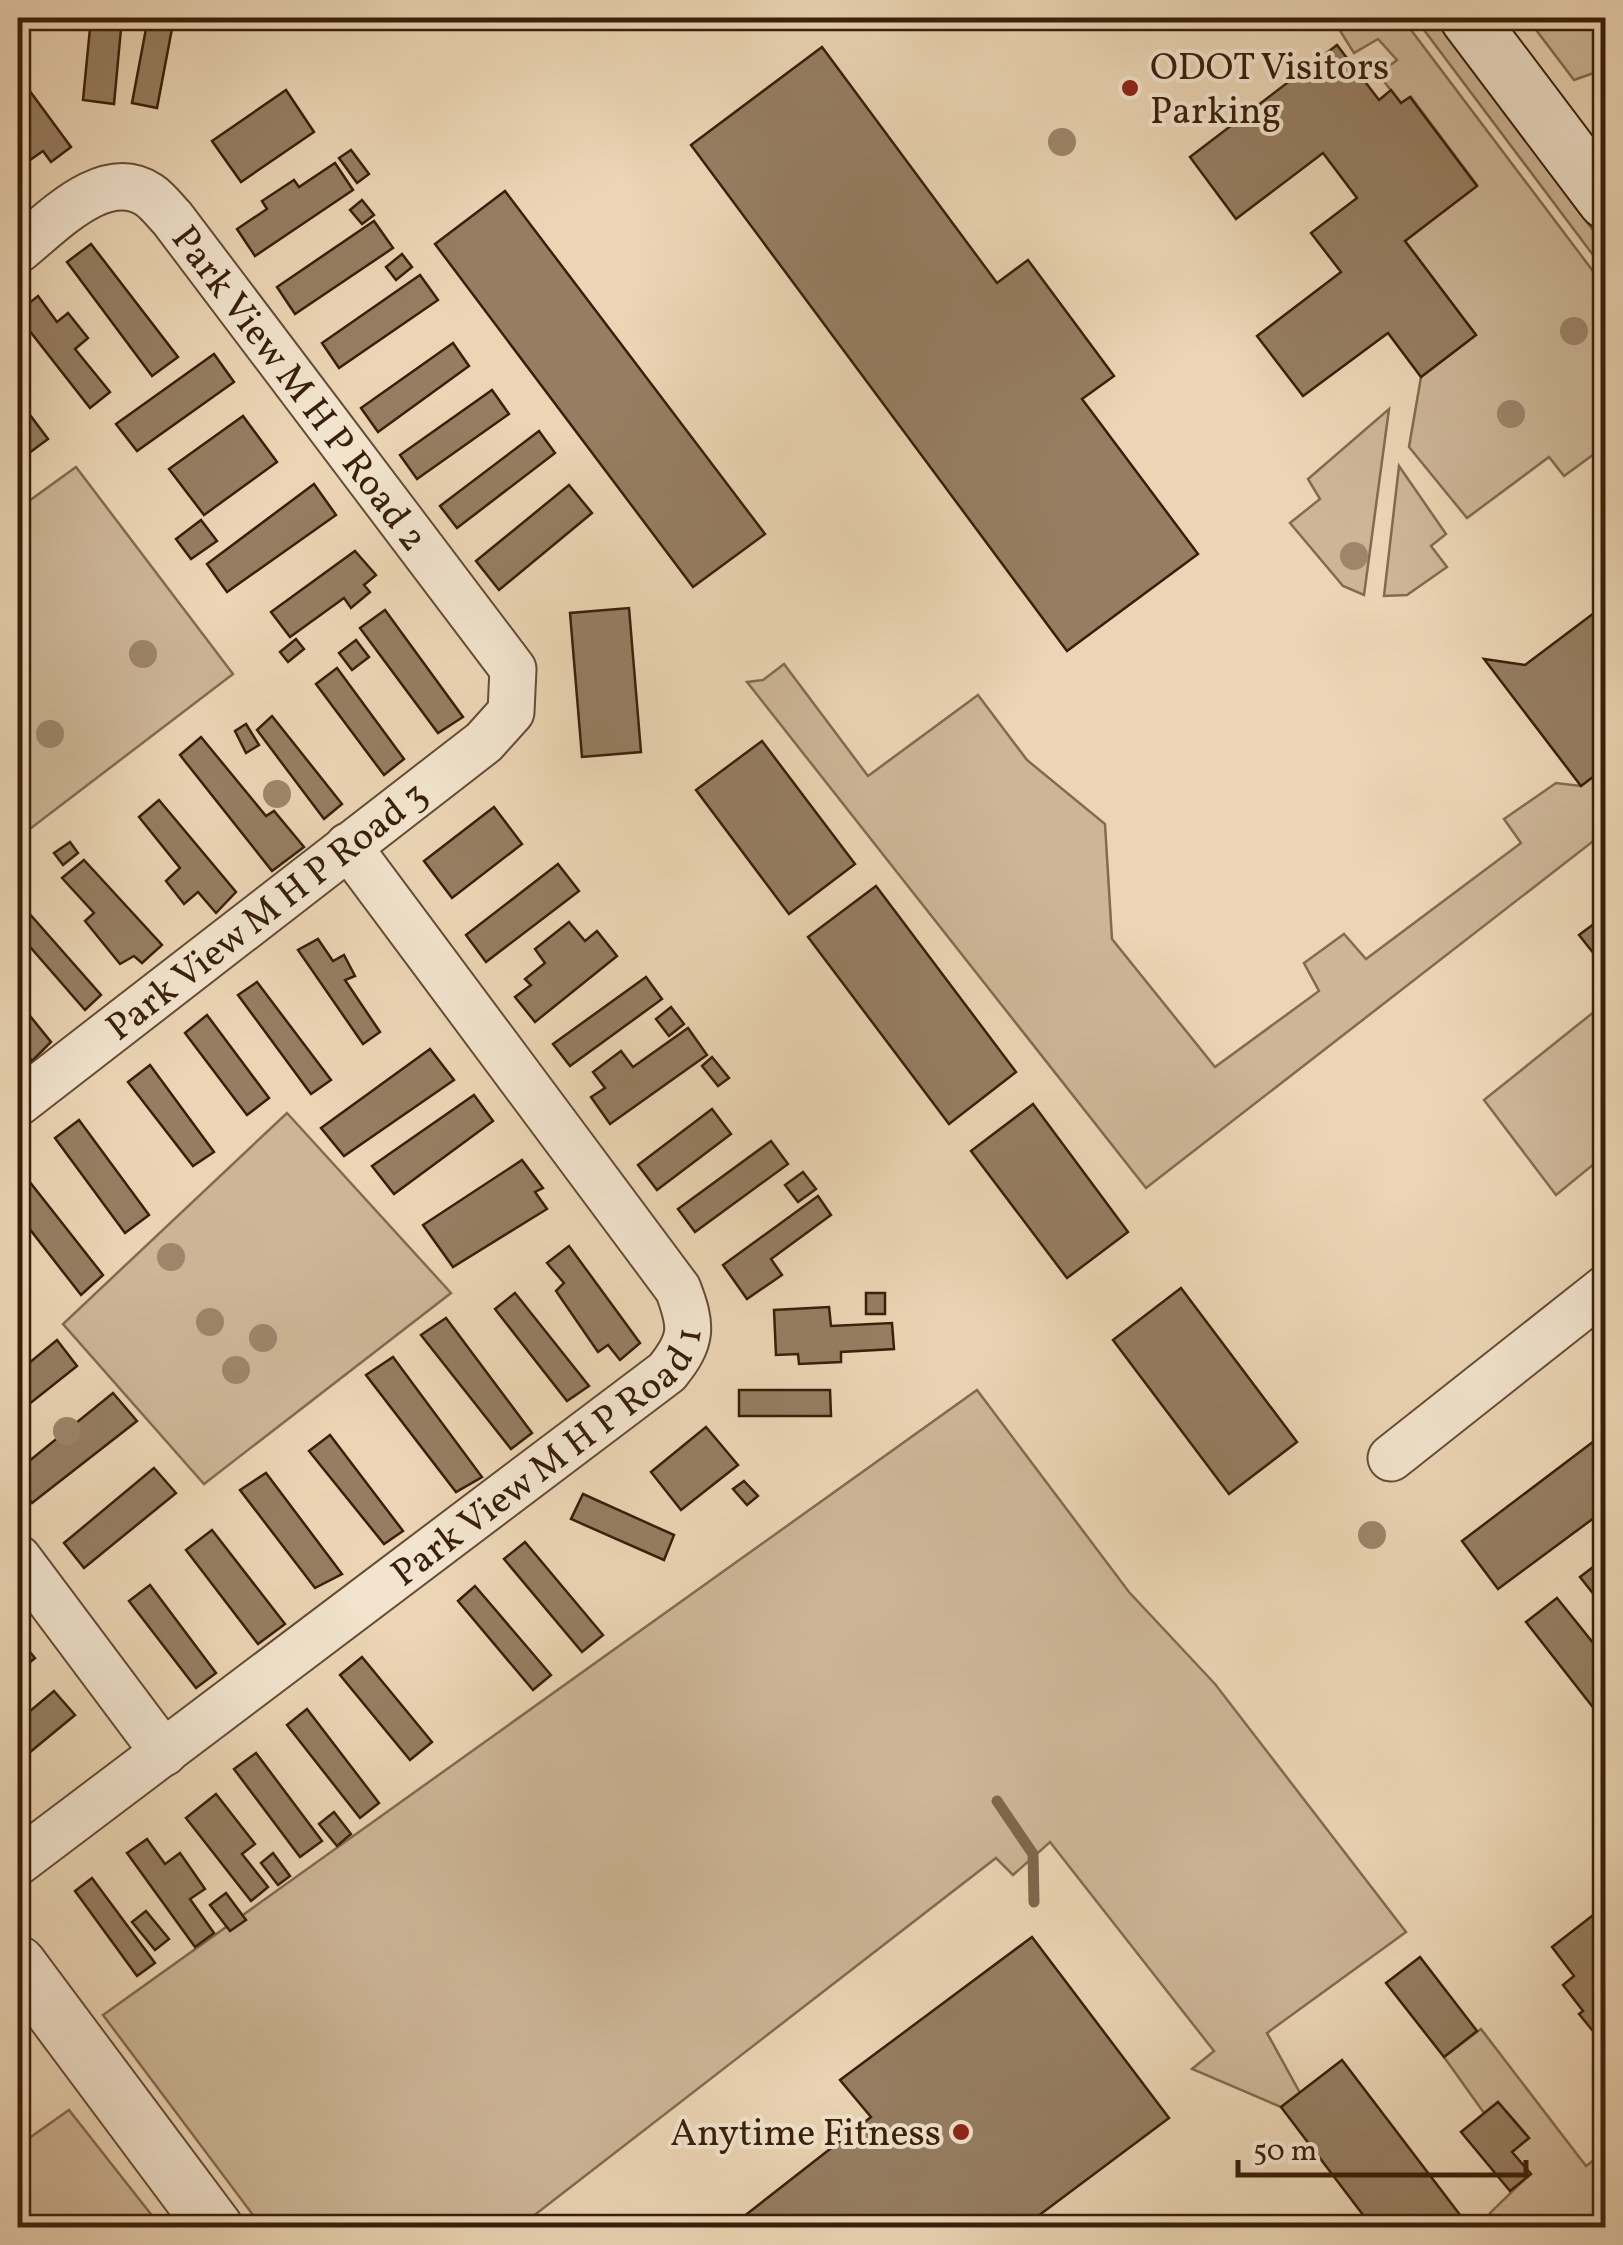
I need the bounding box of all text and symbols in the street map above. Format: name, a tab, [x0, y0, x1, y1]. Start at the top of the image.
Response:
place label: ODOT Visitors Parking	[1150, 43, 1389, 140]
marker: ODOT Visitors Parking	[1119, 77, 1141, 99]
street label: Park View M H P Road 2	[157, 216, 438, 564]
street label: Park View M H P Road 3	[96, 770, 440, 1055]
street label: Park View M H P Road 1	[381, 1324, 718, 1601]
place label: Anytime Fitness	[670, 2109, 941, 2162]
scale bar	[1238, 2115, 1526, 2177]
marker: Anytime Fitness	[950, 2121, 972, 2143]
text: 50 m	[1253, 2131, 1317, 2173]

